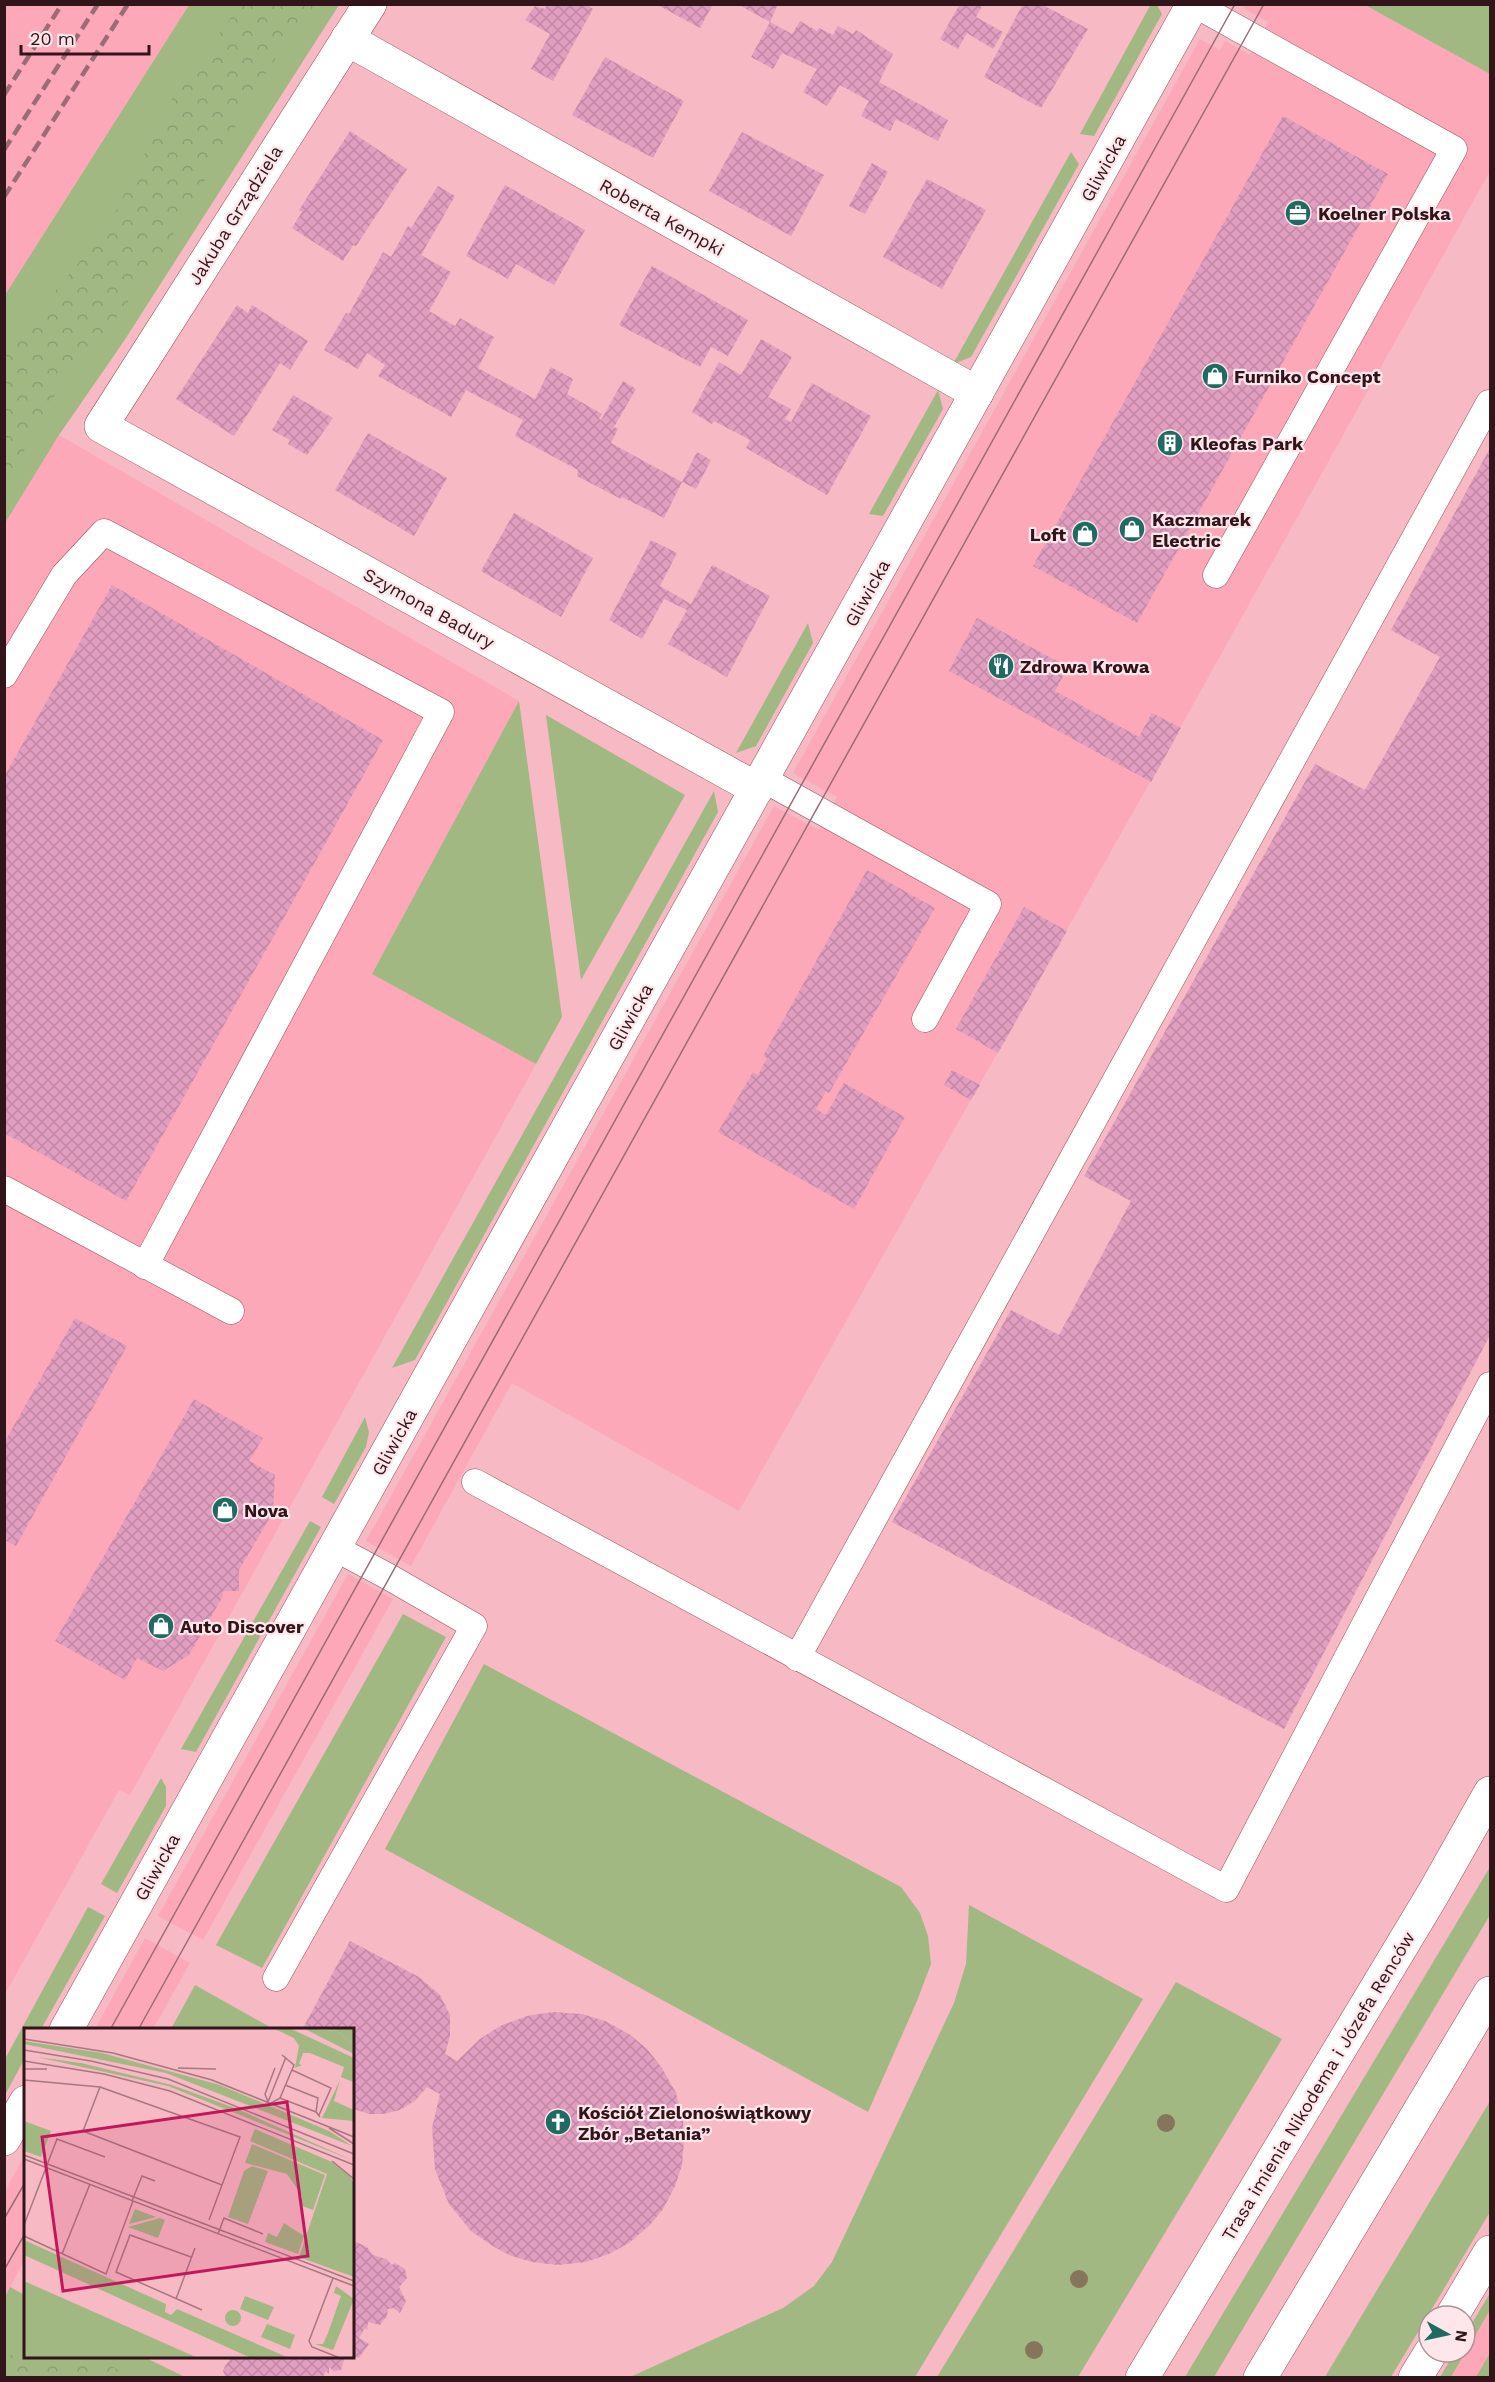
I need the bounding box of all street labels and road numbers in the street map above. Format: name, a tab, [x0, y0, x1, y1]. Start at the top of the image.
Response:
street label: Gliwicka	[1076, 131, 1130, 205]
street label: Jakuba Grządziela	[184, 141, 286, 289]
street label: Roberta Kempki	[596, 174, 728, 260]
street label: Gliwicka	[840, 556, 894, 630]
street label: Szymona Badury	[360, 563, 499, 653]
street label: Gliwicka	[603, 980, 657, 1054]
street label: Gliwicka	[367, 1405, 421, 1479]
street label: Gliwicka	[130, 1830, 184, 1904]
street label: Trasa imienia Nikodema i Józefa Renców	[1217, 1928, 1419, 2244]

